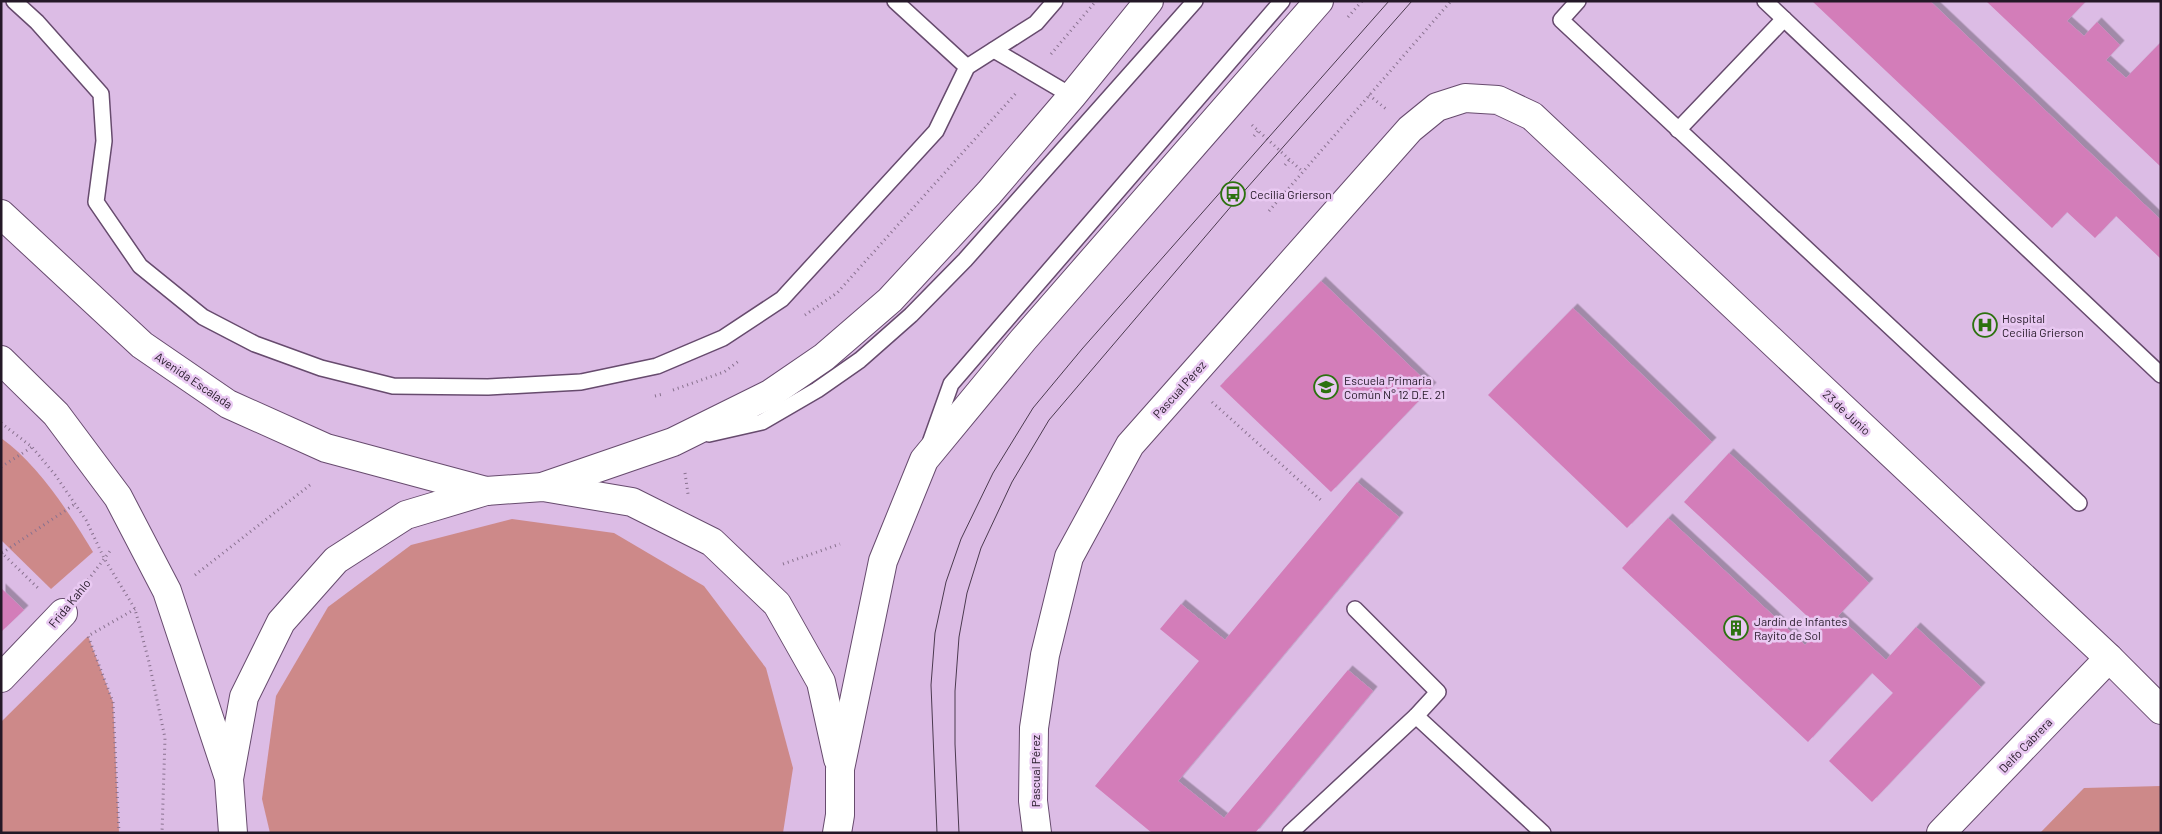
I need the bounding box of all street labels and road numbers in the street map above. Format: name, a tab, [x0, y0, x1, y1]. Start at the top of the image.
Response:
street label: Avenida Escalada	[153, 349, 235, 411]
street label: Pascual Pérez	[1150, 357, 1208, 421]
street label: 23 de Junio	[1820, 387, 1874, 437]
street label: Frida Kahlo	[45, 576, 93, 630]
street label: Delfo Cabrera	[1996, 715, 2054, 775]
street label: Pascual Pérez	[1028, 735, 1042, 807]

